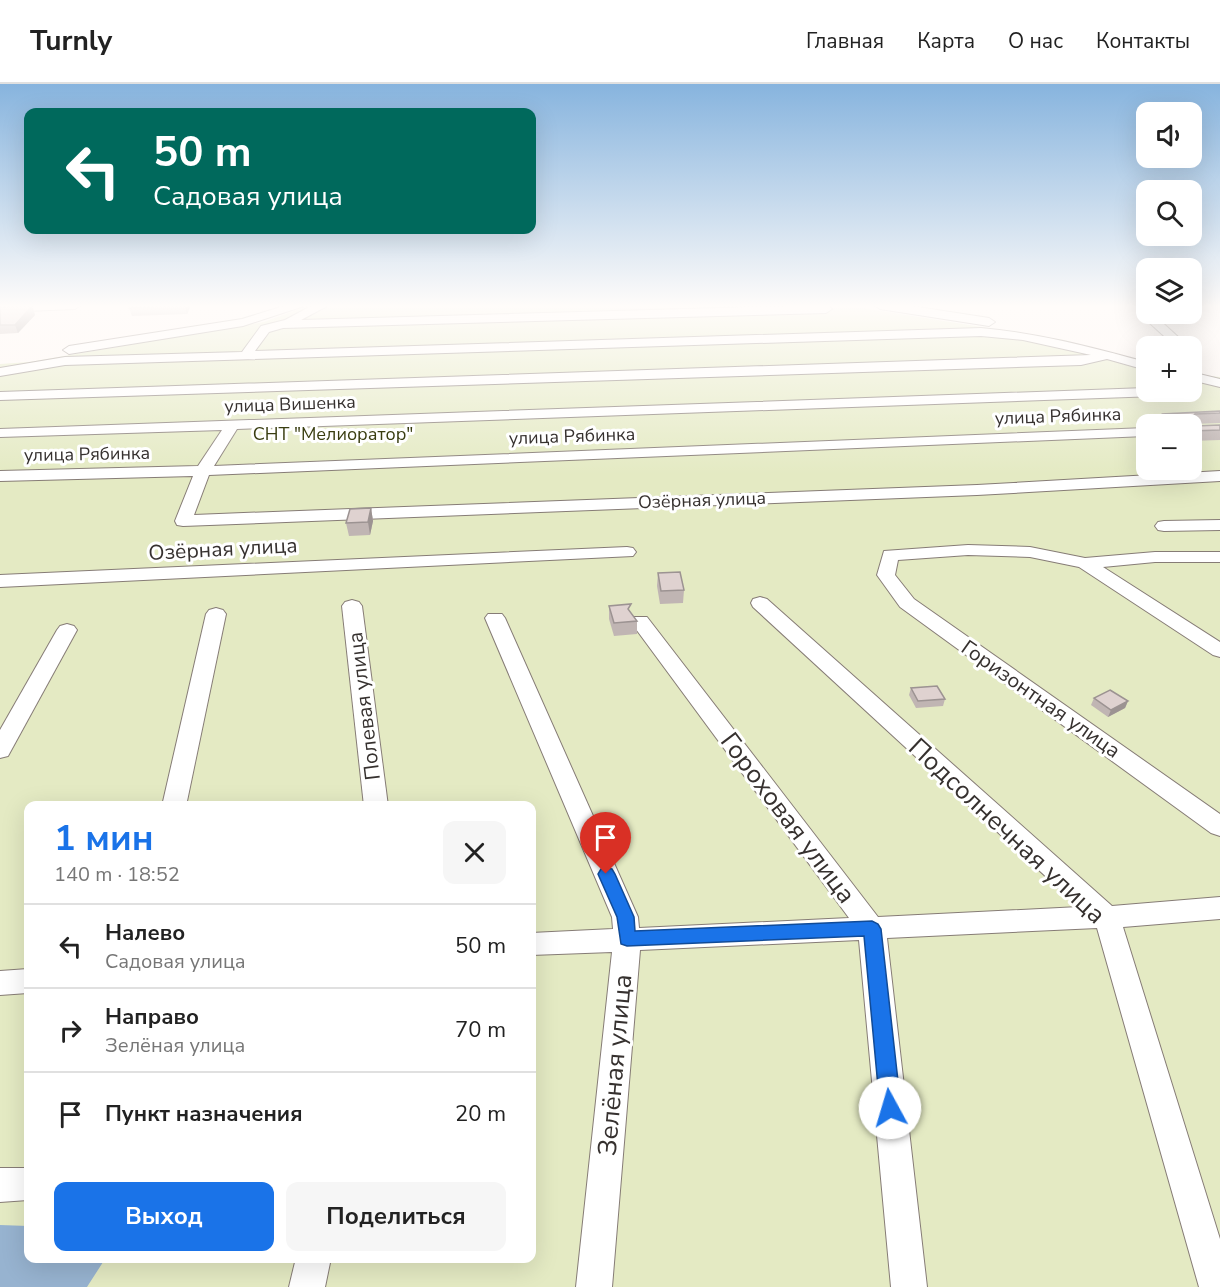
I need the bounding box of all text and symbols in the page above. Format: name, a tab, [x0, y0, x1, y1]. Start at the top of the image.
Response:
text: Turnly	[30, 22, 112, 60]
text: Главная	[806, 27, 884, 55]
text: Карта	[917, 27, 975, 55]
text: О нас	[1008, 27, 1063, 55]
text: Контакты	[1096, 27, 1190, 55]
map controls	[1136, 102, 1202, 480]
button: sound	[1136, 102, 1202, 168]
text: 50 m	[153, 124, 252, 181]
icon: left	[54, 132, 132, 210]
text: Садовая улица	[153, 178, 343, 215]
button: search	[1136, 180, 1202, 246]
button: layers	[1136, 258, 1202, 324]
button: +	[1136, 336, 1202, 402]
street label: улица Вишенка	[224, 390, 356, 418]
street label: улица Рябинка	[994, 402, 1122, 430]
button: −	[1136, 414, 1202, 480]
park label: СНТ "Мелиоратор"	[253, 422, 413, 446]
street label: улица Рябинка	[508, 422, 636, 450]
street label: улица Рябинка	[24, 441, 150, 467]
street label: Озёрная улица	[638, 486, 766, 514]
street label: Озёрная улица	[148, 531, 298, 567]
street label: Полевая улица	[341, 630, 387, 782]
street label: Горизонтная улица	[956, 634, 1126, 764]
street label: Гороховая улица	[712, 725, 864, 911]
street label: Подсолнечная улица	[901, 730, 1113, 932]
pin	[580, 812, 631, 874]
text: 1 мин	[54, 814, 154, 863]
button: close	[443, 821, 506, 884]
icon: arrive	[589, 821, 622, 854]
text: 140 m · 18:52	[54, 861, 180, 888]
text: Налево	[105, 918, 185, 948]
icon: left	[54, 930, 87, 963]
text: 50 m	[455, 931, 506, 961]
text: Садовая улица	[105, 948, 246, 975]
street label: Зелёная улица	[590, 973, 640, 1157]
text: Направо	[105, 1002, 199, 1032]
icon: right	[54, 1014, 87, 1047]
text: 70 m	[455, 1015, 506, 1045]
text: Зелёная улица	[105, 1032, 245, 1059]
position arrow	[858, 1076, 922, 1140]
icon: arrive	[54, 1098, 87, 1131]
text: Пункт назначения	[105, 1099, 303, 1129]
text: 20 m	[455, 1099, 506, 1129]
button: Выход	[54, 1182, 274, 1251]
button: Поделиться	[286, 1182, 506, 1251]

